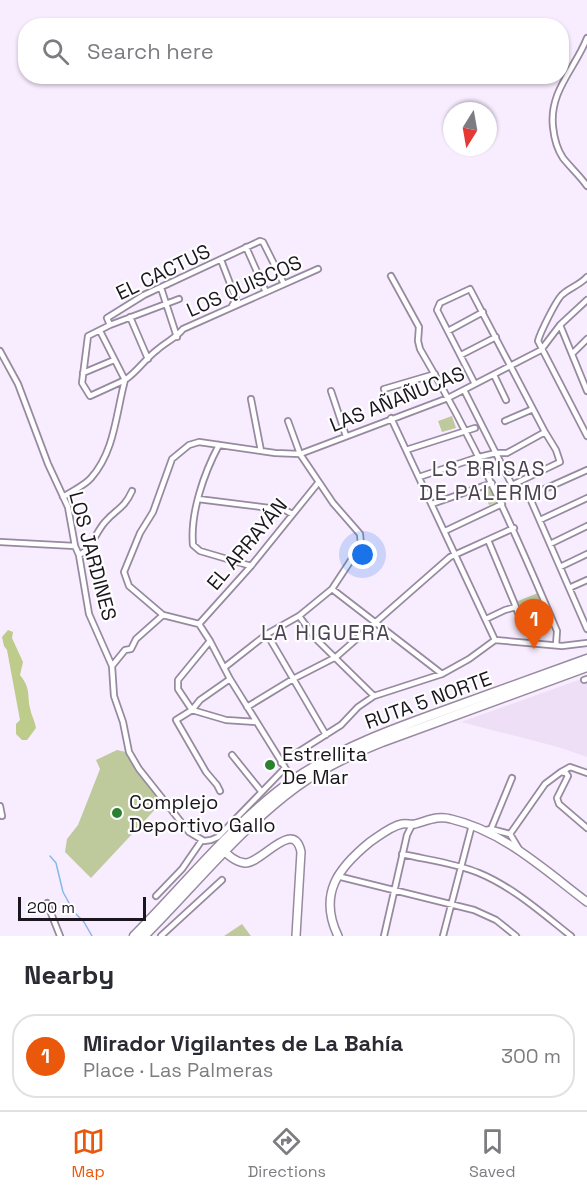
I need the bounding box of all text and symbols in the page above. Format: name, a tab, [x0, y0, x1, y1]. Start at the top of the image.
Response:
search box	[18, 18, 569, 84]
icon: search	[39, 35, 72, 68]
text: Search here	[87, 37, 214, 65]
north arrow	[443, 102, 497, 156]
street label: EL CACTUS	[112, 238, 214, 306]
street label: LOS QUISCOS	[182, 249, 306, 323]
street label: LAS AÑAÑUCAS	[326, 360, 468, 438]
district label: LS BRISAS DE PALERMO	[419, 455, 559, 506]
street label: LOS JARDINES	[63, 489, 123, 623]
street label: EL ARRAYÁN	[201, 493, 293, 595]
your location	[348, 540, 377, 569]
pin: 1	[514, 600, 554, 649]
district label: LA HIGUERA	[261, 619, 391, 646]
street label: RUTA 5 NORTE	[361, 665, 495, 735]
place label: Estrellita De Mar	[282, 741, 367, 790]
marker: Estrellita De Mar	[263, 758, 277, 772]
place label: Complejo Deportivo Gallo	[129, 789, 276, 838]
marker: Complejo Deportivo Gallo	[110, 806, 124, 820]
scale bar	[18, 894, 146, 922]
text: 200 m	[27, 897, 75, 918]
text: Nearby	[24, 958, 114, 992]
text: Mirador Vigilantes de La Bahía	[83, 1029, 403, 1057]
text: 1	[41, 1043, 50, 1069]
text: 300 m	[501, 1043, 561, 1069]
text: Place · Las Palmeras	[83, 1057, 273, 1083]
tab: Map	[71, 1125, 105, 1182]
tab: Directions	[248, 1125, 326, 1182]
tab: Saved	[469, 1125, 516, 1182]

